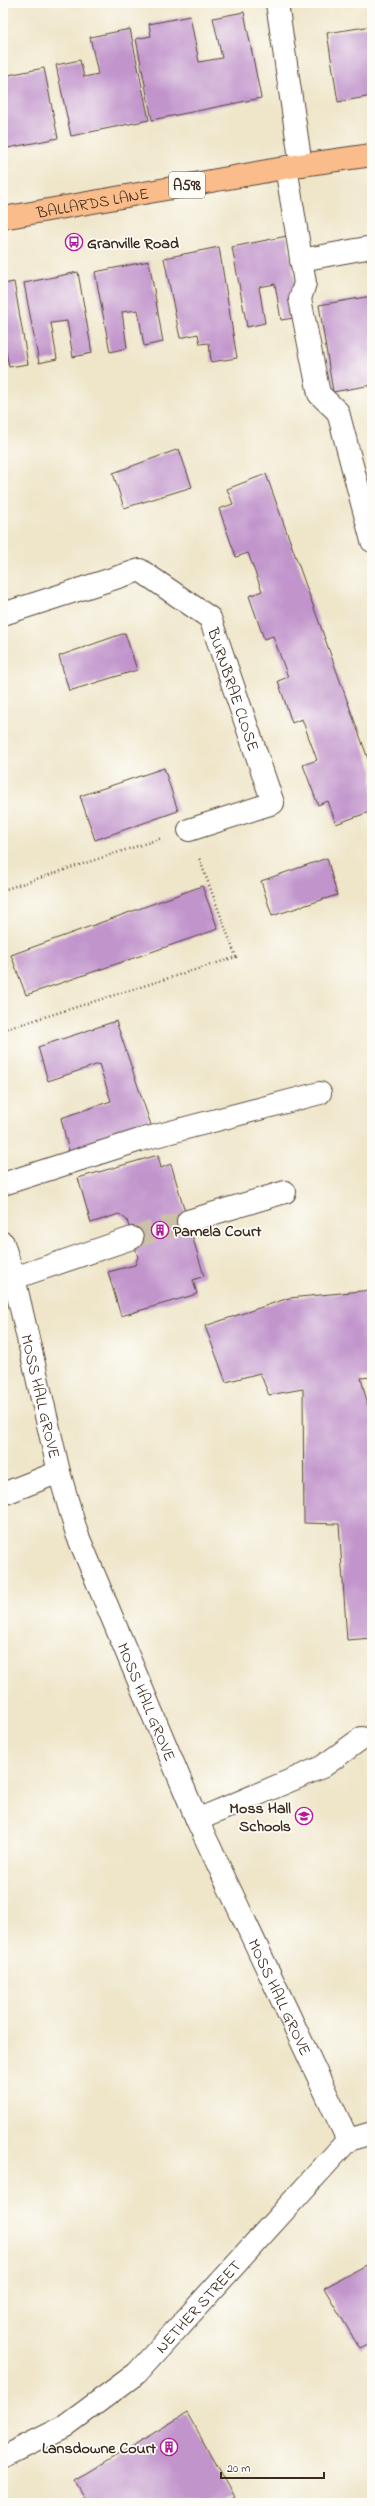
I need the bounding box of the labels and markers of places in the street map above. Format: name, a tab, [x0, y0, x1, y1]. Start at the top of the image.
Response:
bus stop icon: Granville Road	[64, 232, 84, 252]
place label: Granville Road	[87, 232, 179, 256]
building icon: Pamela Court	[150, 1220, 170, 1240]
place label: Pamela Court	[173, 1220, 262, 1244]
place label: Moss Hall Schools	[229, 1797, 291, 1839]
school or university icon: Moss Hall Schools	[294, 1806, 314, 1826]
place label: Lansdowne Court	[42, 2437, 157, 2461]
building icon: Lansdowne Court	[159, 2437, 179, 2457]

